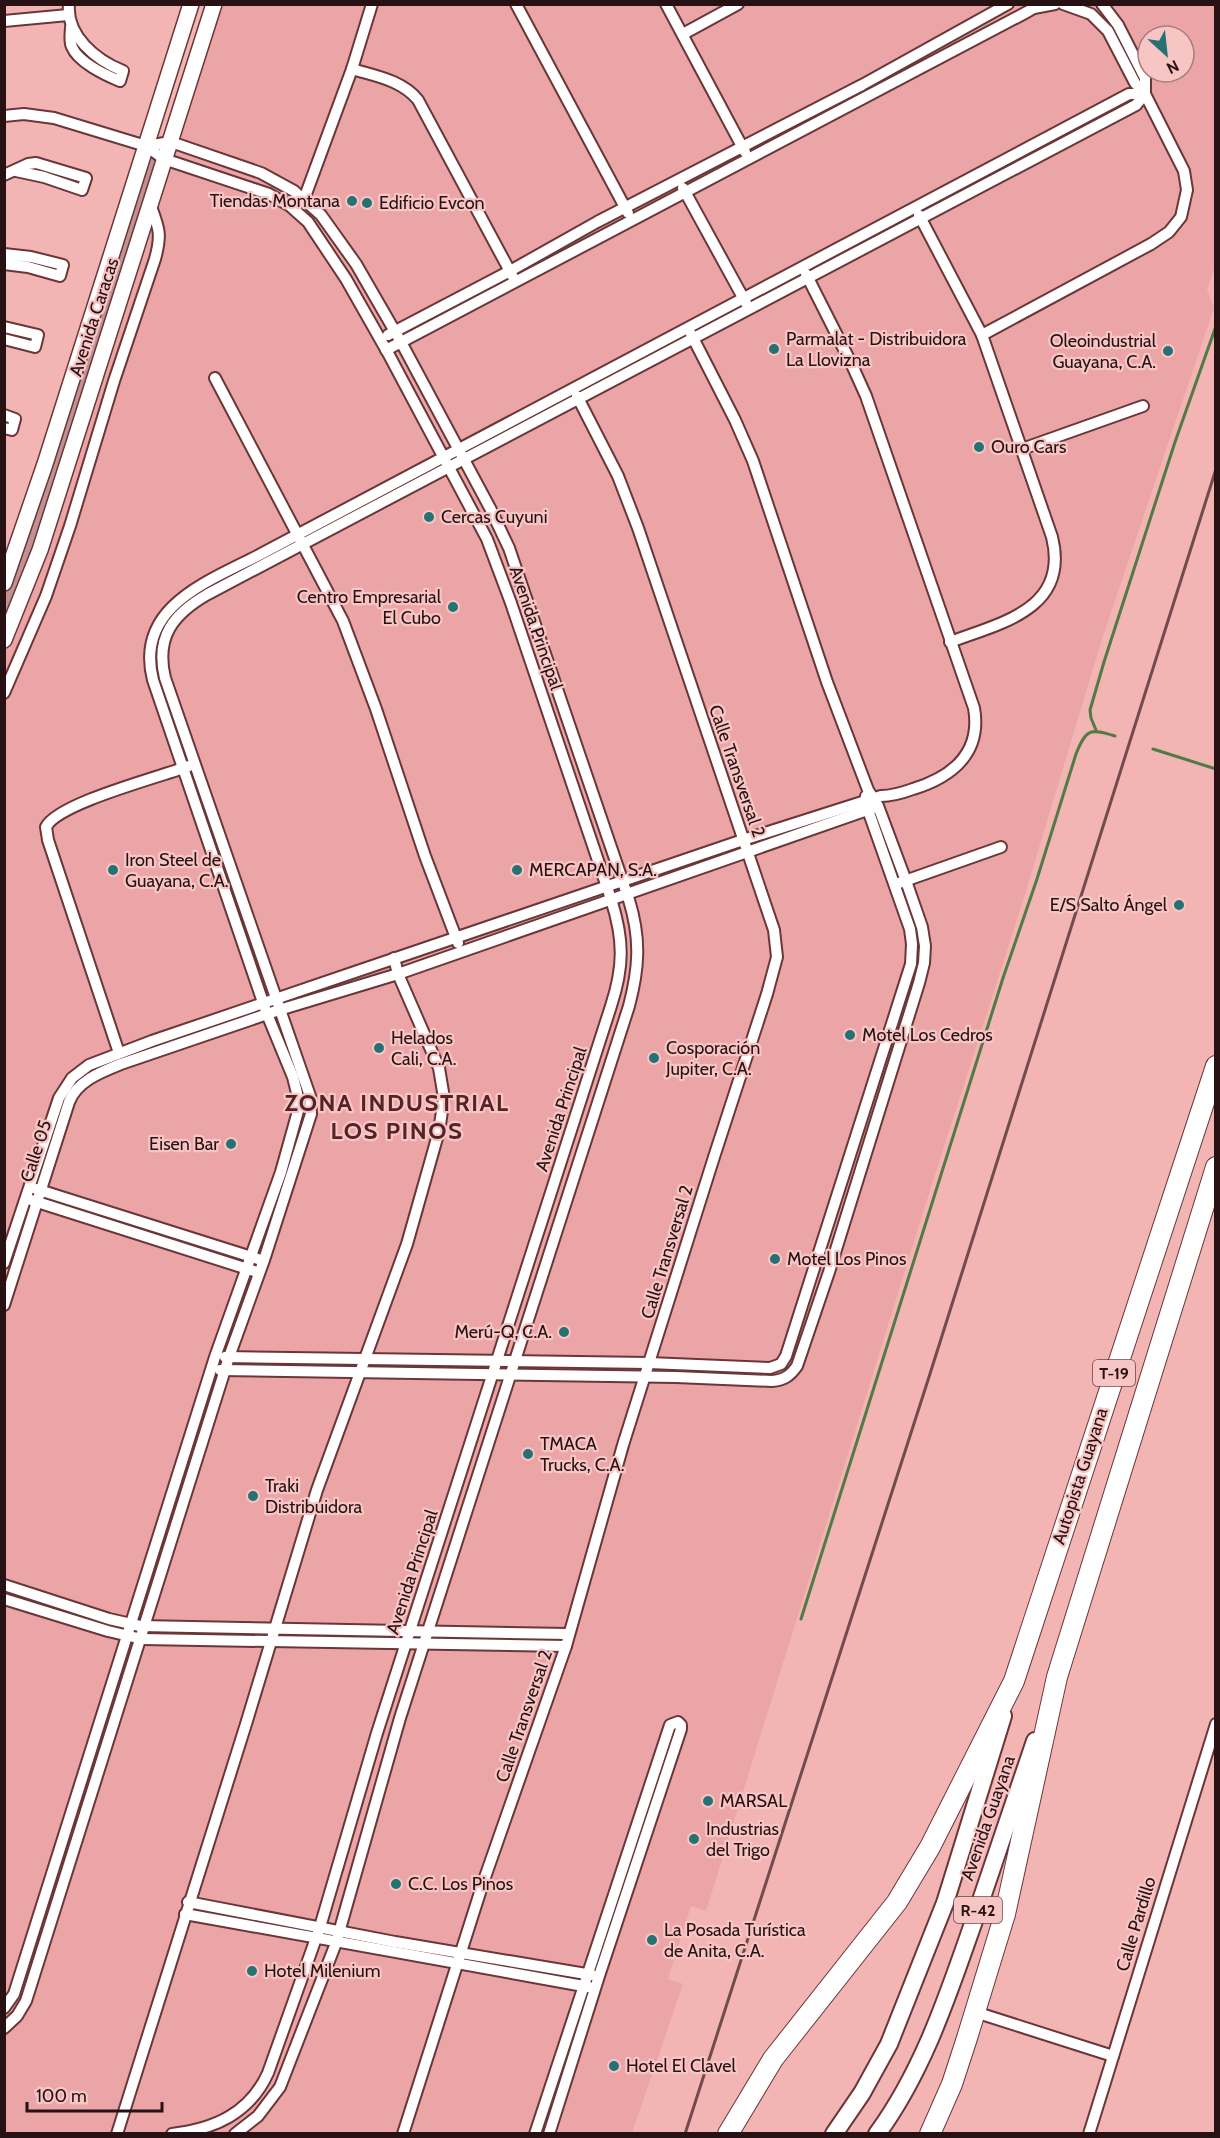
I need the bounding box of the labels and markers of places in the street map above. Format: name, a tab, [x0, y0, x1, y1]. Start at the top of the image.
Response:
place label: Tiendas Montana	[210, 190, 340, 212]
place label: Edificio Evcon	[379, 192, 485, 214]
marker: Tiendas Montana	[345, 194, 359, 208]
marker: Edificio Evcon	[360, 196, 374, 210]
place label: Parmalat - Distribuidora La Llovizna	[786, 328, 967, 371]
place label: Oleoindustrial Guayana, C.A.	[1050, 330, 1157, 373]
marker: Parmalat - Distribuidora La Llovizna	[767, 342, 781, 356]
marker: Oleoindustrial Guayana, C.A.	[1161, 344, 1175, 358]
place label: Ouro Cars	[991, 436, 1066, 458]
marker: Ouro Cars	[972, 440, 986, 454]
place label: Cercas Cuyuni	[441, 506, 547, 528]
marker: Cercas Cuyuni	[422, 510, 436, 524]
place label: Centro Empresarial El Cubo	[297, 586, 442, 629]
marker: Centro Empresarial El Cubo	[446, 600, 460, 614]
place label: Iron Steel de Guayana, C.A.	[125, 849, 229, 892]
place label: MERCAPAN, S.A.	[529, 859, 657, 881]
marker: Iron Steel de Guayana, C.A.	[106, 863, 120, 877]
marker: MERCAPAN, S.A.	[510, 863, 524, 877]
place label: E/S Salto Ángel	[1050, 894, 1168, 916]
marker: E/S Salto Ángel	[1172, 898, 1186, 912]
place label: Motel Los Cedros	[862, 1024, 993, 1046]
place label: Helados Cali, C.A.	[391, 1027, 456, 1070]
marker: Motel Los Cedros	[843, 1028, 857, 1042]
place label: Cosporación Jupiter, C.A.	[665, 1037, 760, 1080]
marker: Helados Cali, C.A.	[372, 1041, 386, 1055]
marker: Cosporación Jupiter, C.A.	[647, 1051, 661, 1065]
place label: Eisen Bar	[149, 1133, 219, 1155]
marker: Eisen Bar	[224, 1137, 238, 1151]
place label: Motel Los Pinos	[787, 1248, 906, 1270]
marker: Motel Los Pinos	[768, 1252, 782, 1266]
place label: Merú-Q, C.A.	[454, 1321, 552, 1343]
marker: Merú-Q, C.A.	[557, 1325, 571, 1339]
place label: TMACA Trucks, C.A.	[540, 1433, 624, 1476]
marker: TMACA Trucks, C.A.	[521, 1447, 535, 1461]
place label: Traki Distribuidora	[265, 1475, 362, 1518]
marker: Traki Distribuidora	[246, 1489, 260, 1503]
place label: MARSAL	[720, 1790, 787, 1812]
marker: MARSAL	[701, 1794, 715, 1808]
place label: Industrias del Trigo	[706, 1818, 779, 1861]
marker: Industrias del Trigo	[687, 1832, 701, 1846]
place label: C.C. Los Pinos	[408, 1873, 513, 1895]
marker: C.C. Los Pinos	[389, 1877, 403, 1891]
place label: La Posada Turística de Anita, C.A.	[664, 1919, 806, 1962]
marker: La Posada Turística de Anita, C.A.	[645, 1933, 659, 1947]
place label: Hotel Milenium	[264, 1960, 380, 1982]
marker: Hotel Milenium	[245, 1964, 259, 1978]
place label: Hotel El Clavel	[626, 2055, 737, 2077]
marker: Hotel El Clavel	[607, 2059, 621, 2073]

